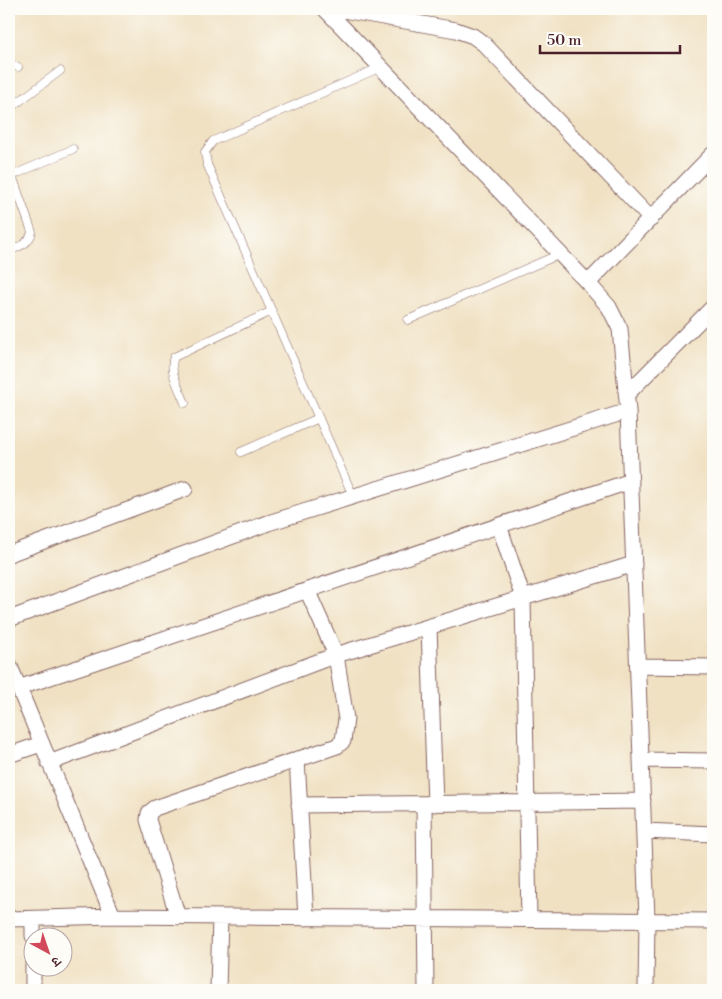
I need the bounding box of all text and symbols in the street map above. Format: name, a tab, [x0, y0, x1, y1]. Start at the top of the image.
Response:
scale bar	[540, 22, 680, 54]
text: 50 m	[547, 31, 581, 50]
north arrow	[22, 926, 72, 976]
text: उ	[47, 951, 65, 971]

